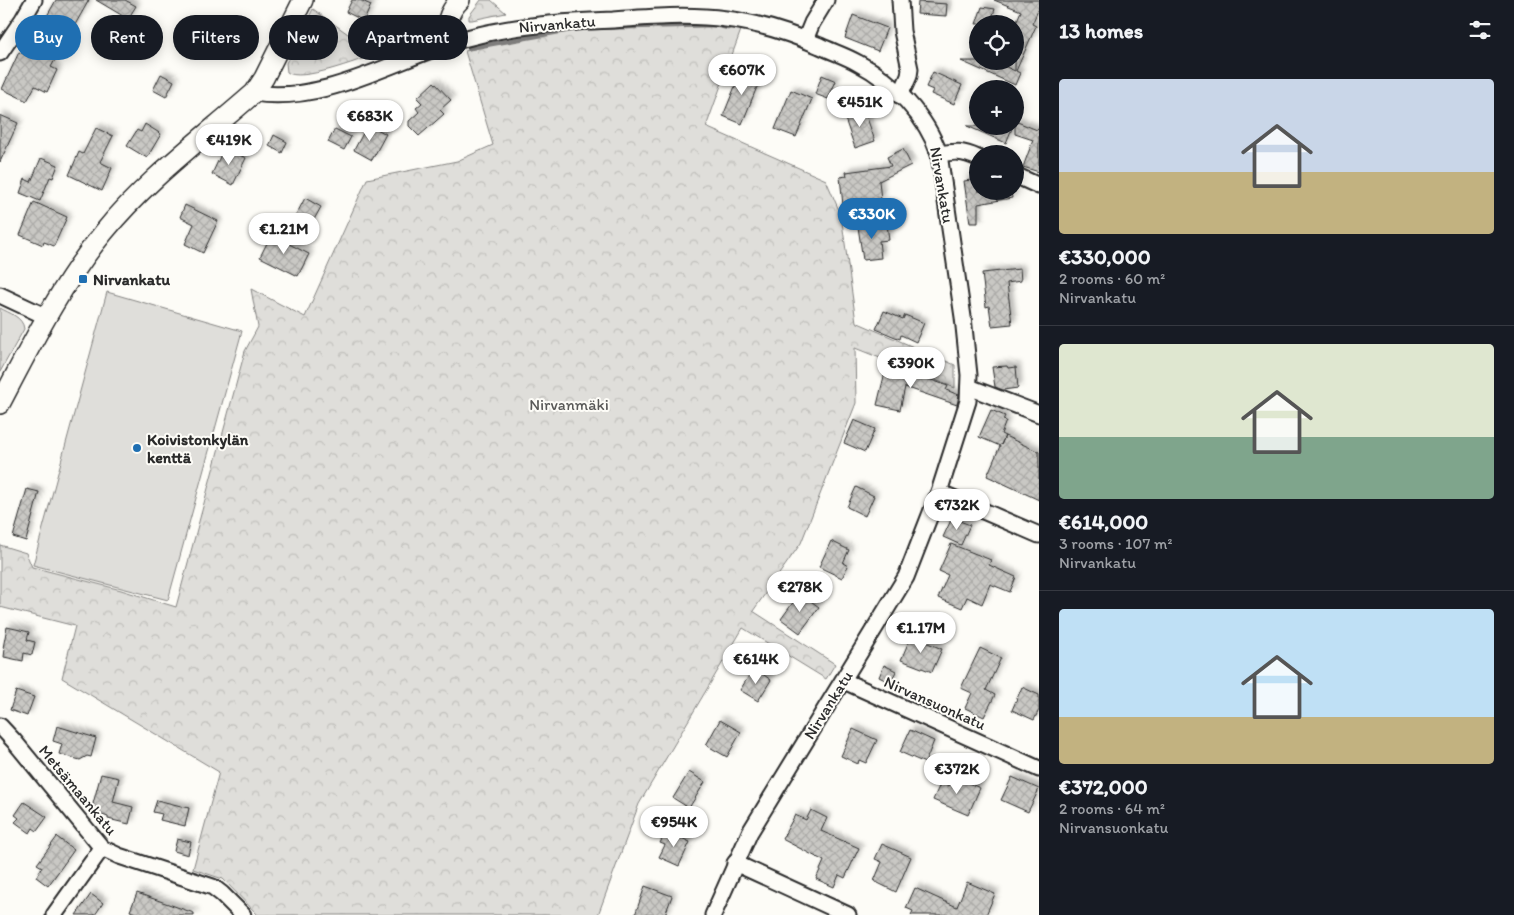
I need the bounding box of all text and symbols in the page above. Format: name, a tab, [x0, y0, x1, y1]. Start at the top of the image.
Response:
street label: Nirvankatu	[518, 11, 596, 37]
chip: Buy	[15, 15, 81, 60]
chip: Rent	[91, 15, 163, 60]
chip: Filters	[173, 15, 259, 60]
chip: New	[269, 15, 338, 60]
chip: Apartment	[348, 15, 468, 60]
map controls	[969, 15, 1024, 200]
button: locate	[969, 15, 1024, 70]
icon: filters	[1466, 16, 1494, 44]
text: 13 homes	[1059, 18, 1143, 43]
pin: €607K	[707, 54, 777, 96]
text: €607K	[719, 60, 765, 79]
button: +	[969, 80, 1024, 135]
pin: €451K	[825, 86, 895, 128]
text: €451K	[838, 92, 882, 111]
pin: €683K	[335, 100, 405, 142]
text: €683K	[347, 106, 393, 125]
icon: home	[1232, 111, 1322, 201]
pin: €419K	[194, 124, 264, 166]
text: €419K	[207, 130, 251, 149]
street label: Nirvankatu	[926, 145, 958, 225]
button: −	[969, 145, 1024, 200]
pin: €330K	[837, 198, 907, 240]
text: €330K	[849, 204, 895, 223]
pin: €1.21M	[243, 212, 325, 255]
text: €1.21M	[260, 219, 308, 238]
text: €330,000	[1059, 244, 1151, 269]
text: 2 rooms · 60 m²	[1059, 269, 1165, 288]
place label: Nirvankatu	[93, 270, 170, 289]
marker: Nirvankatu	[77, 273, 89, 285]
text: Nirvankatu	[1059, 288, 1136, 307]
pin: €390K	[876, 346, 946, 389]
text: €390K	[888, 353, 934, 372]
icon: home	[1232, 377, 1322, 467]
park label: Nirvanmäki	[529, 395, 609, 414]
place label: Koivistonkylän kenttä	[147, 430, 249, 467]
marker: Koivistonkylän kenttä	[131, 442, 143, 454]
pin: €732K	[922, 488, 992, 531]
text: €732K	[935, 495, 979, 514]
text: €614,000	[1059, 509, 1148, 534]
text: 3 rooms · 107 m²	[1059, 534, 1172, 553]
text: Nirvankatu	[1059, 553, 1136, 572]
pin: €278K	[765, 570, 835, 613]
text: €278K	[778, 577, 822, 596]
pin: €1.17M	[880, 612, 962, 654]
text: €1.17M	[897, 618, 945, 637]
pin: €614K	[721, 642, 791, 685]
icon: home	[1232, 642, 1322, 732]
text: €614K	[734, 649, 778, 668]
street label: Nirvankatu	[800, 667, 857, 743]
street label: Nirvansuonkatu	[881, 672, 989, 734]
street label: Metsämaankatu	[35, 741, 121, 839]
pin: €372K	[922, 752, 992, 795]
text: €372K	[935, 759, 979, 778]
text: €372,000	[1059, 774, 1148, 799]
text: 2 rooms · 64 m²	[1059, 799, 1165, 818]
pin: €954K	[639, 806, 709, 848]
text: €954K	[651, 812, 697, 831]
text: Nirvansuonkatu	[1059, 818, 1168, 837]

